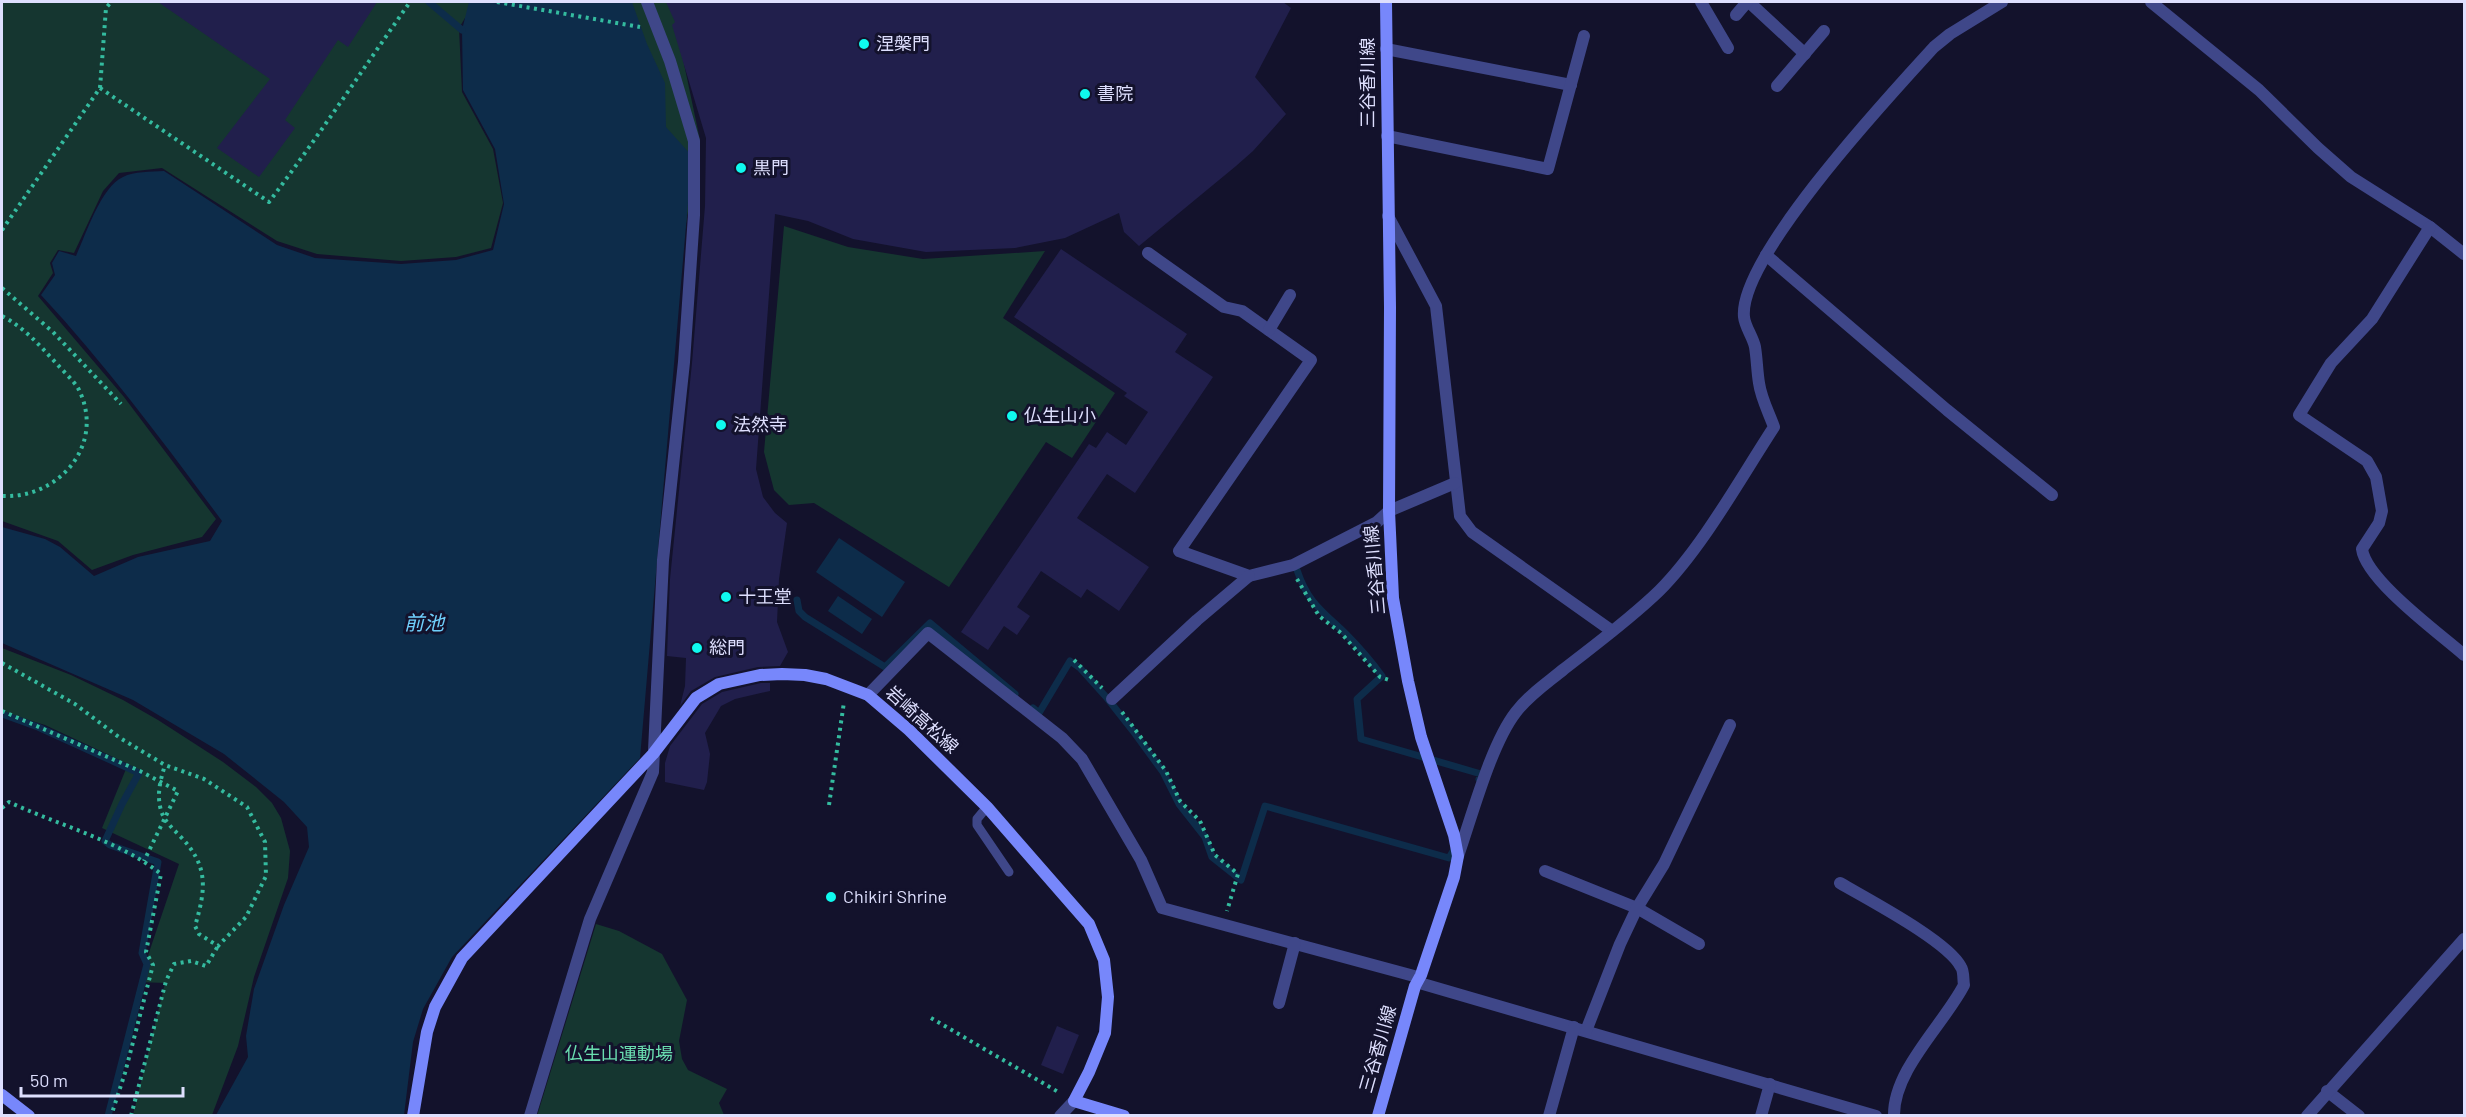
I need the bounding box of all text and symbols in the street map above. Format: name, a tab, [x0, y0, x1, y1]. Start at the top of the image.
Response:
place label: 涅槃門	[876, 32, 930, 54]
marker: 涅槃門	[857, 37, 871, 51]
street label: 三谷香川線	[1356, 38, 1378, 128]
place label: 書院	[1097, 82, 1133, 104]
marker: 書院	[1078, 87, 1092, 101]
place label: 黒門	[753, 156, 789, 178]
marker: 黒門	[734, 161, 748, 175]
place label: 仏生山小	[1024, 404, 1096, 426]
marker: 仏生山小	[1005, 409, 1019, 423]
place label: 法然寺	[733, 413, 787, 435]
marker: 法然寺	[714, 418, 728, 432]
street label: 三谷香川線	[1359, 524, 1389, 616]
place label: 十王堂	[738, 585, 792, 607]
marker: 十王堂	[719, 590, 733, 604]
water label: 前池	[404, 610, 446, 634]
place label: 総門	[709, 636, 745, 658]
marker: 総門	[690, 641, 704, 655]
street label: 岩崎高松線	[882, 681, 963, 758]
place label: Chikiri Shrine	[843, 885, 947, 907]
marker: Chikiri Shrine	[824, 890, 838, 904]
street label: 三谷香川線	[1354, 1002, 1400, 1095]
park label: 仏生山運動場	[565, 1042, 673, 1064]
scale bar	[21, 1060, 183, 1098]
text: 50 m	[30, 1069, 68, 1091]

